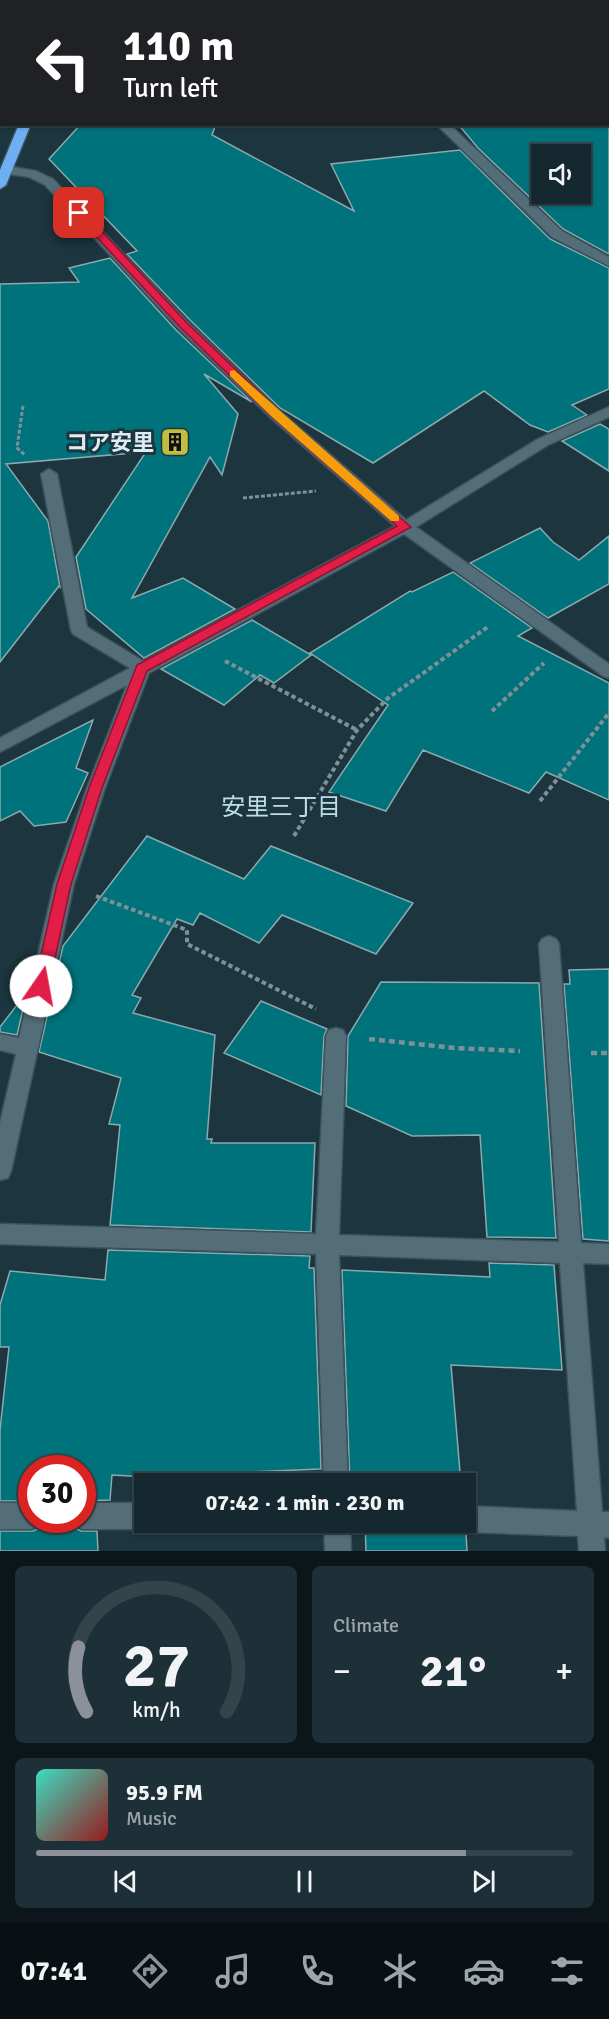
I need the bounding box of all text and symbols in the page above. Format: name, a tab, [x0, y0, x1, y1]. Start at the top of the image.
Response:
text: 110 m	[123, 21, 234, 72]
icon: left	[24, 24, 102, 102]
text: Turn left	[123, 72, 218, 105]
map controls	[531, 144, 591, 204]
button: sound	[531, 144, 591, 204]
pin	[53, 187, 104, 238]
icon: arrive	[62, 196, 95, 229]
building icon: コア安里	[159, 426, 191, 458]
place label: コア安里	[66, 429, 154, 456]
district label: 安里三丁目	[221, 792, 341, 822]
position arrow	[9, 954, 73, 1018]
speed limit sign: 30	[18, 1455, 96, 1533]
text: 07:42 · 1 min · 230 m	[205, 1489, 405, 1516]
text: Climate	[333, 1613, 399, 1638]
text: 27	[122, 1627, 190, 1704]
text: 21°	[420, 1644, 486, 1699]
text: −	[333, 1651, 351, 1692]
text: +	[555, 1651, 573, 1692]
text: km/h	[132, 1697, 180, 1723]
text: 95.9 FM	[126, 1779, 203, 1806]
text: Music	[126, 1806, 177, 1831]
icon: previous	[109, 1865, 142, 1898]
icon: pause	[288, 1865, 321, 1898]
icon: next	[467, 1865, 500, 1898]
icon: directions	[129, 1950, 171, 1992]
icon: music	[212, 1950, 254, 1992]
icon: phone	[296, 1950, 338, 1992]
icon: climate	[379, 1950, 421, 1992]
icon: car	[463, 1950, 505, 1992]
icon: filters	[546, 1950, 588, 1992]
text: 07:41	[21, 1955, 87, 1988]

